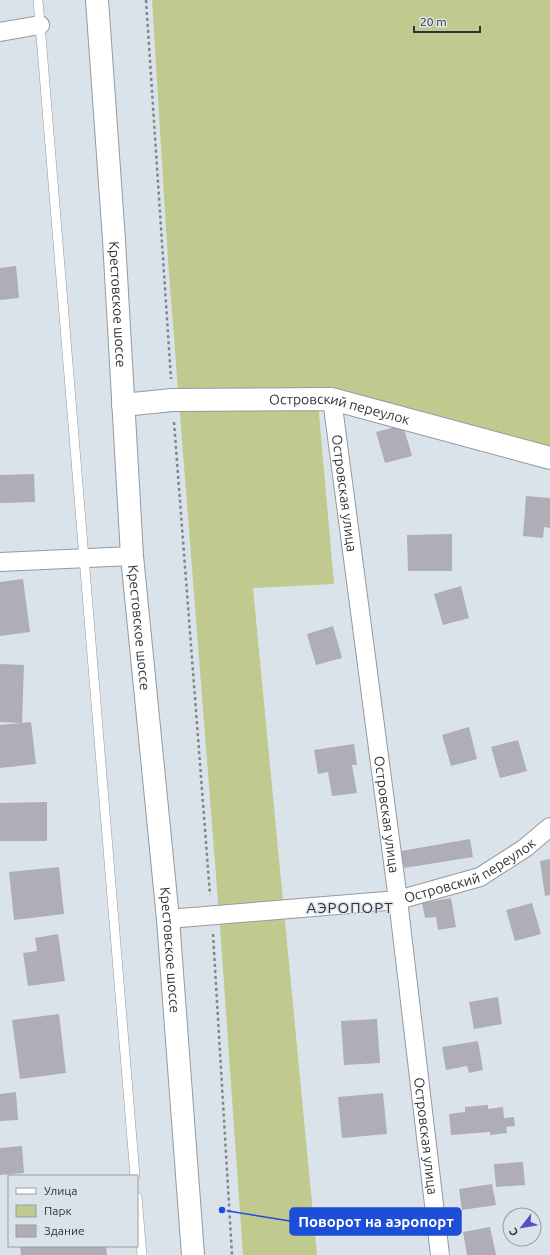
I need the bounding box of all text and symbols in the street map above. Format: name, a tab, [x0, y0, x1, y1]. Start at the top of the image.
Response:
scale bar	[414, 8, 480, 34]
text: 20 m	[420, 15, 447, 28]
street label: Крестовское шоссе	[106, 241, 129, 368]
street label: Островский переулок	[269, 391, 412, 428]
street label: Островская улица	[329, 434, 360, 553]
street label: Крестовское шоссе	[125, 564, 153, 691]
street label: Островская улица	[371, 755, 402, 874]
street label: Островский переулок	[402, 835, 539, 906]
street label: Крестовское шоссе	[157, 886, 183, 1014]
district label: АЭРОПОРТ	[306, 899, 394, 916]
street label: Островская улица	[411, 1077, 441, 1196]
legend	[8, 1175, 138, 1247]
text: Улица	[44, 1184, 77, 1197]
text: Парк	[44, 1204, 72, 1217]
north arrow	[502, 1207, 542, 1247]
callout: Поворот на аэропорт	[290, 1208, 461, 1235]
text: Поворот на аэропорт	[298, 1213, 454, 1230]
text: Здание	[44, 1224, 85, 1237]
text: С	[506, 1226, 520, 1238]

